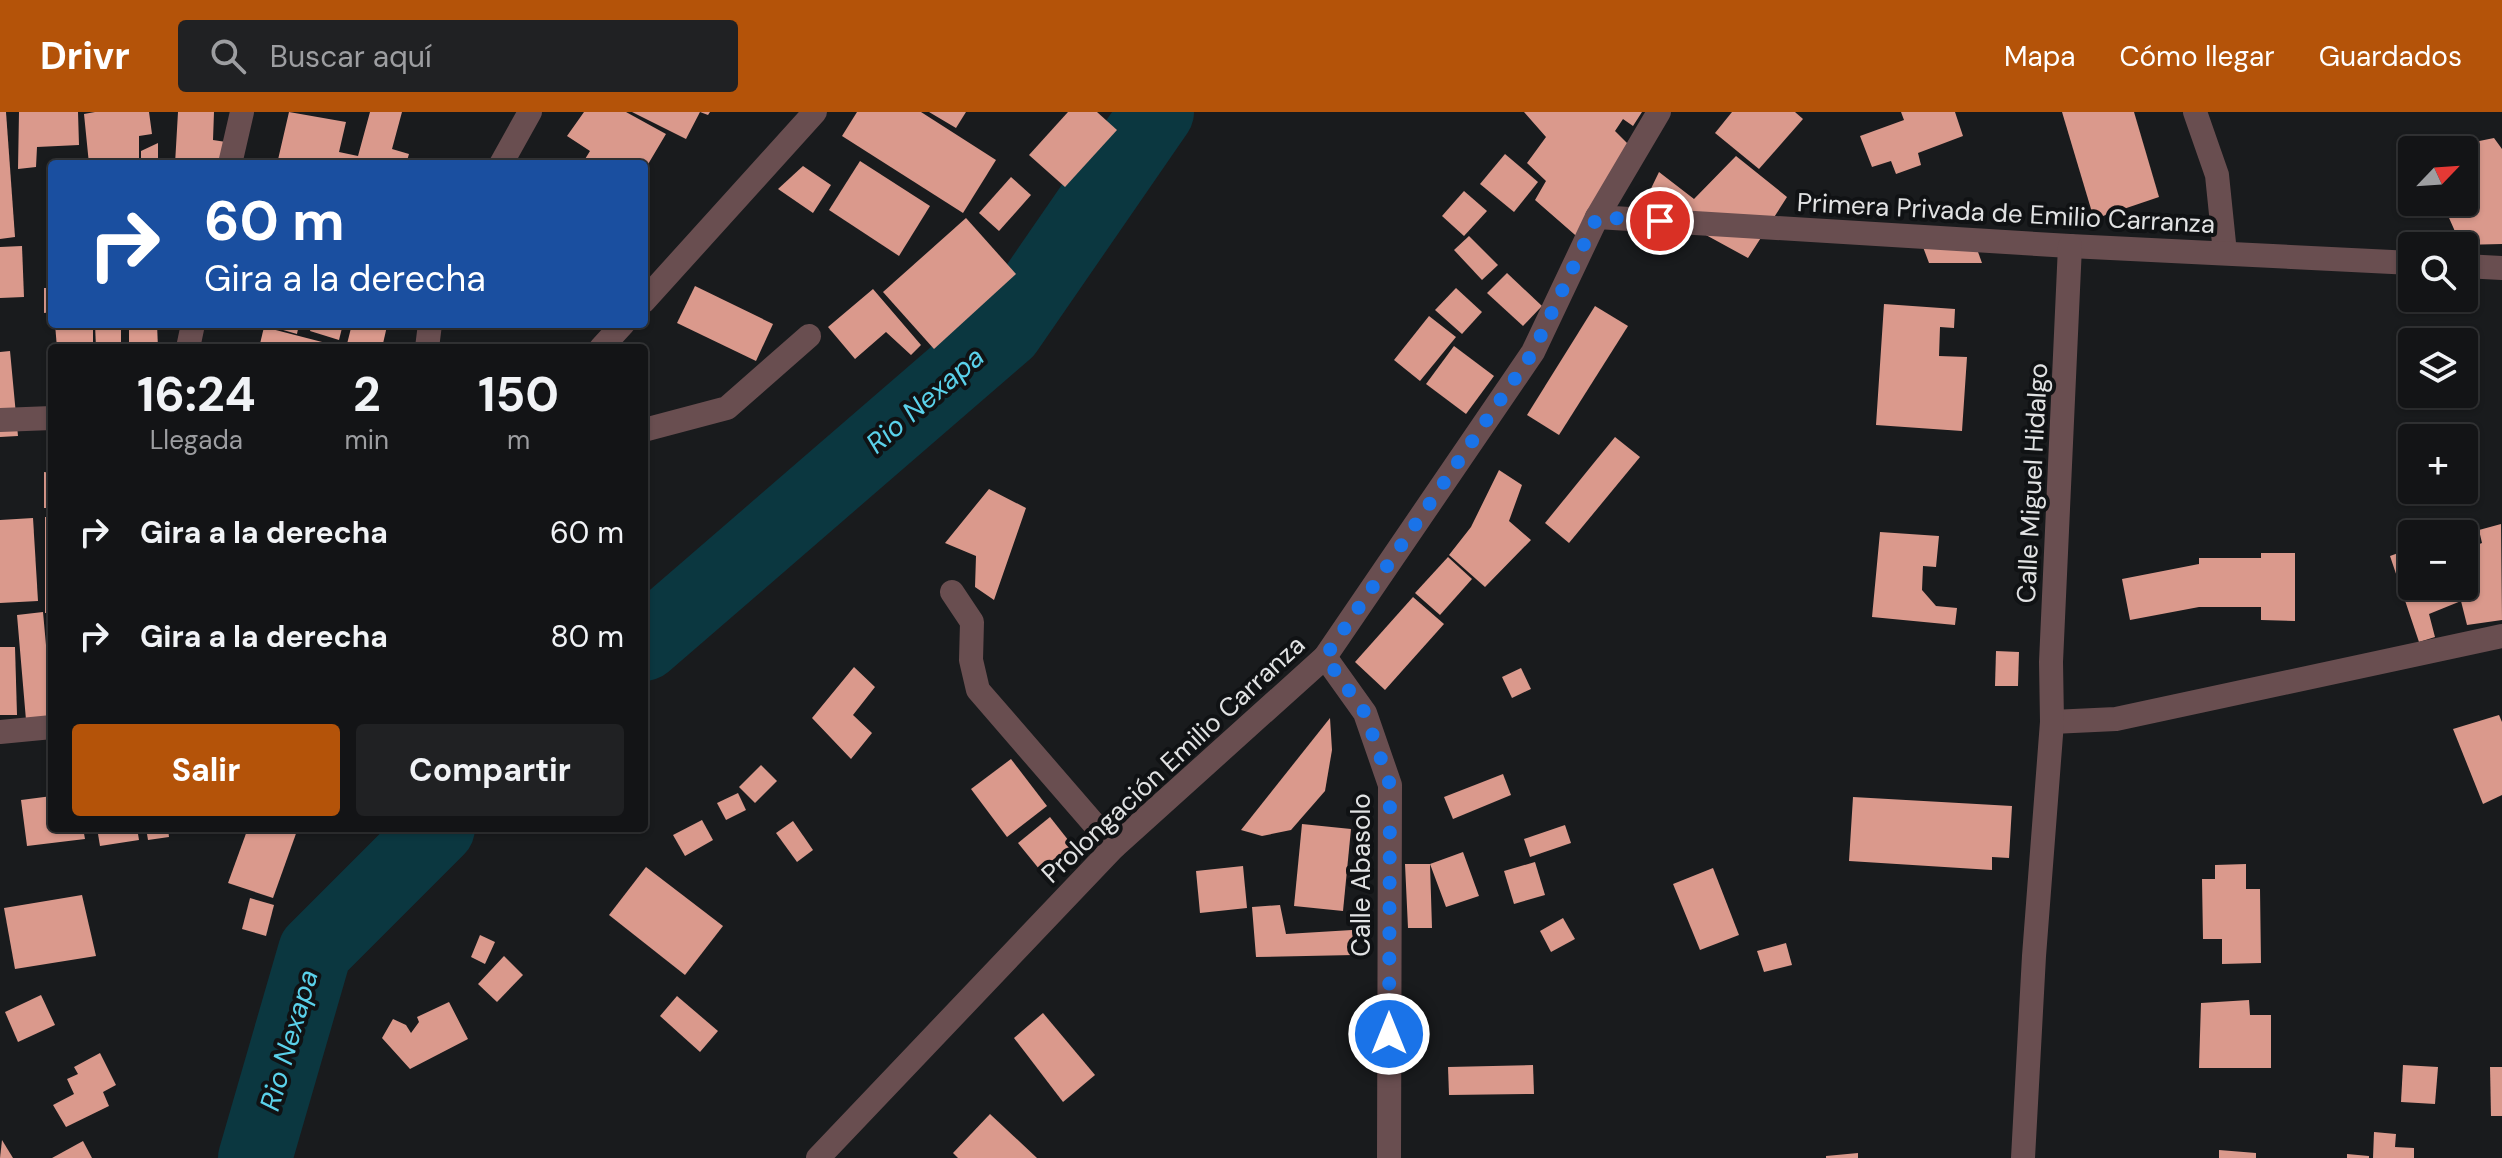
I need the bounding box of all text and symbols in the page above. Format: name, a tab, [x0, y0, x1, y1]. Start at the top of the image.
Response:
search box	[178, 20, 738, 92]
text: Drivr	[40, 31, 130, 81]
icon: search	[206, 34, 250, 78]
text: Buscar aquí	[270, 37, 432, 76]
text: Mapa	[2004, 38, 2075, 75]
text: Cómo llegar	[2119, 38, 2275, 75]
text: Guardados	[2319, 38, 2462, 75]
north arrow	[2398, 136, 2478, 216]
map controls	[2398, 136, 2478, 600]
text: 60 m	[204, 184, 345, 257]
street label: Primera Privada de Emilio Carranza	[1796, 185, 2216, 241]
pin	[1626, 187, 1694, 255]
icon: right	[72, 192, 176, 296]
icon: arrive	[1638, 199, 1682, 243]
button: search	[2398, 232, 2478, 312]
text: Gira a la derecha	[204, 255, 486, 302]
button: layers	[2398, 328, 2478, 408]
water label: Rio Nexapa	[858, 338, 992, 462]
street label: Calle Miguel Hidalgo	[2009, 362, 2055, 604]
text: 16:24	[137, 363, 256, 426]
text: 2	[353, 363, 381, 426]
text: 150	[478, 363, 559, 426]
text: Llegada	[150, 423, 243, 457]
text: min	[345, 423, 389, 457]
text: m	[507, 423, 530, 457]
button: +	[2398, 424, 2478, 504]
icon: right	[72, 510, 116, 554]
text: Gira a la derecha	[140, 513, 388, 552]
text: 60 m	[550, 513, 624, 552]
button: −	[2398, 520, 2478, 600]
icon: right	[72, 614, 116, 658]
text: Gira a la derecha	[140, 617, 388, 656]
text: 80 m	[551, 617, 624, 656]
street label: Prolongación Emilio Carranza	[1034, 628, 1312, 890]
button: Salir	[72, 724, 340, 816]
button: Compartir	[356, 724, 624, 816]
street label: Calle Abasolo	[1344, 793, 1378, 957]
water label: Rio Nexapa	[251, 965, 327, 1115]
position arrow	[1347, 992, 1431, 1076]

